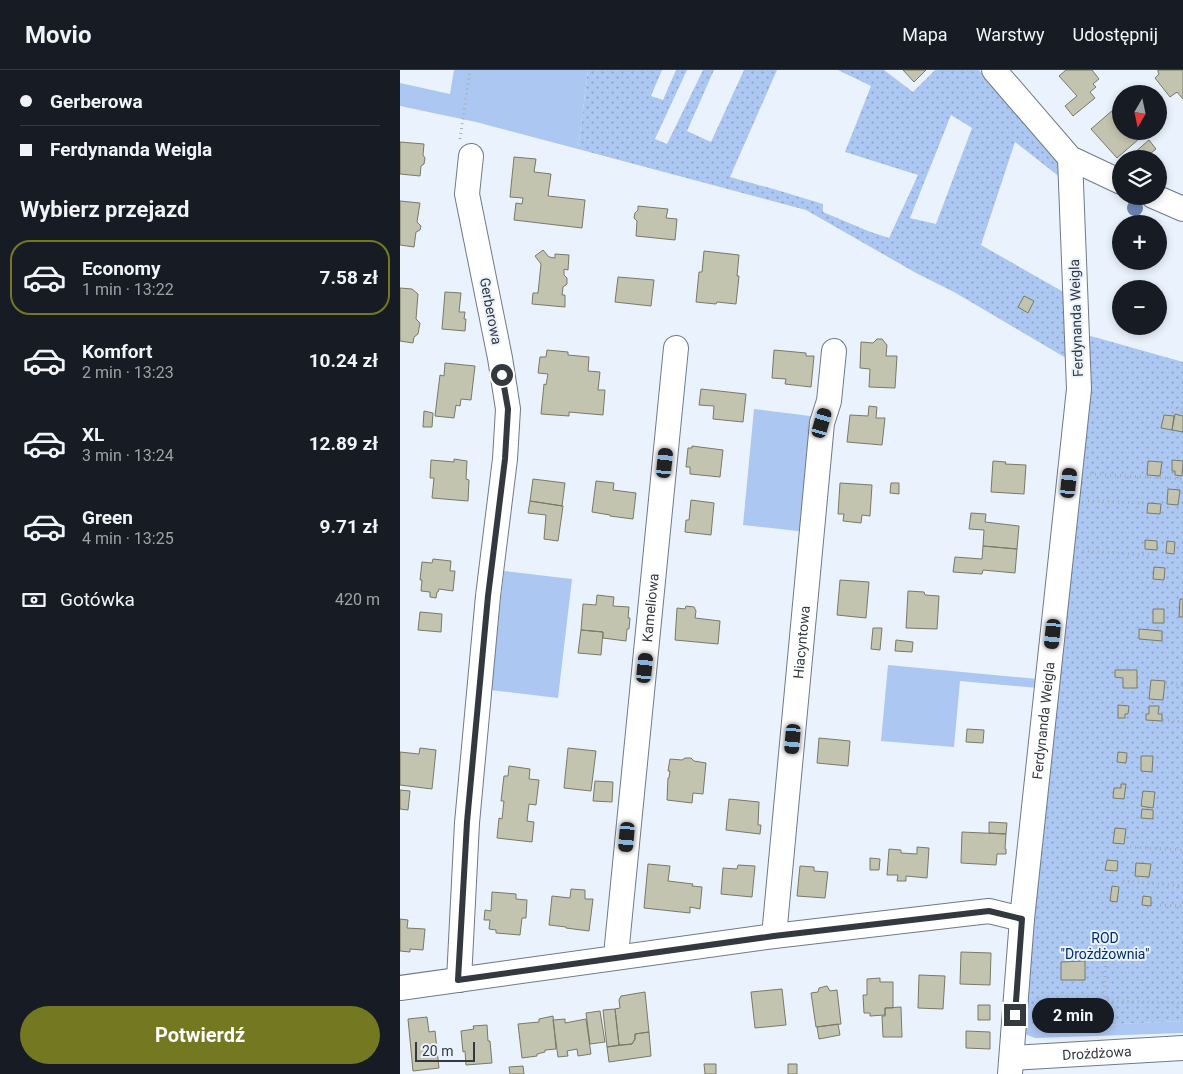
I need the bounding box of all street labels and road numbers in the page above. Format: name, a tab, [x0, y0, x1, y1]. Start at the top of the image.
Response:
street label: Ferdynanda Weigla	[1066, 259, 1086, 377]
street label: Gerberowa	[477, 276, 505, 346]
street label: Kameliowa	[639, 573, 662, 643]
street label: Hiacyntowa	[790, 605, 813, 680]
street label: Ferdynanda Weigla	[1029, 661, 1058, 780]
street label: Drożdżowa	[1062, 1043, 1132, 1063]

